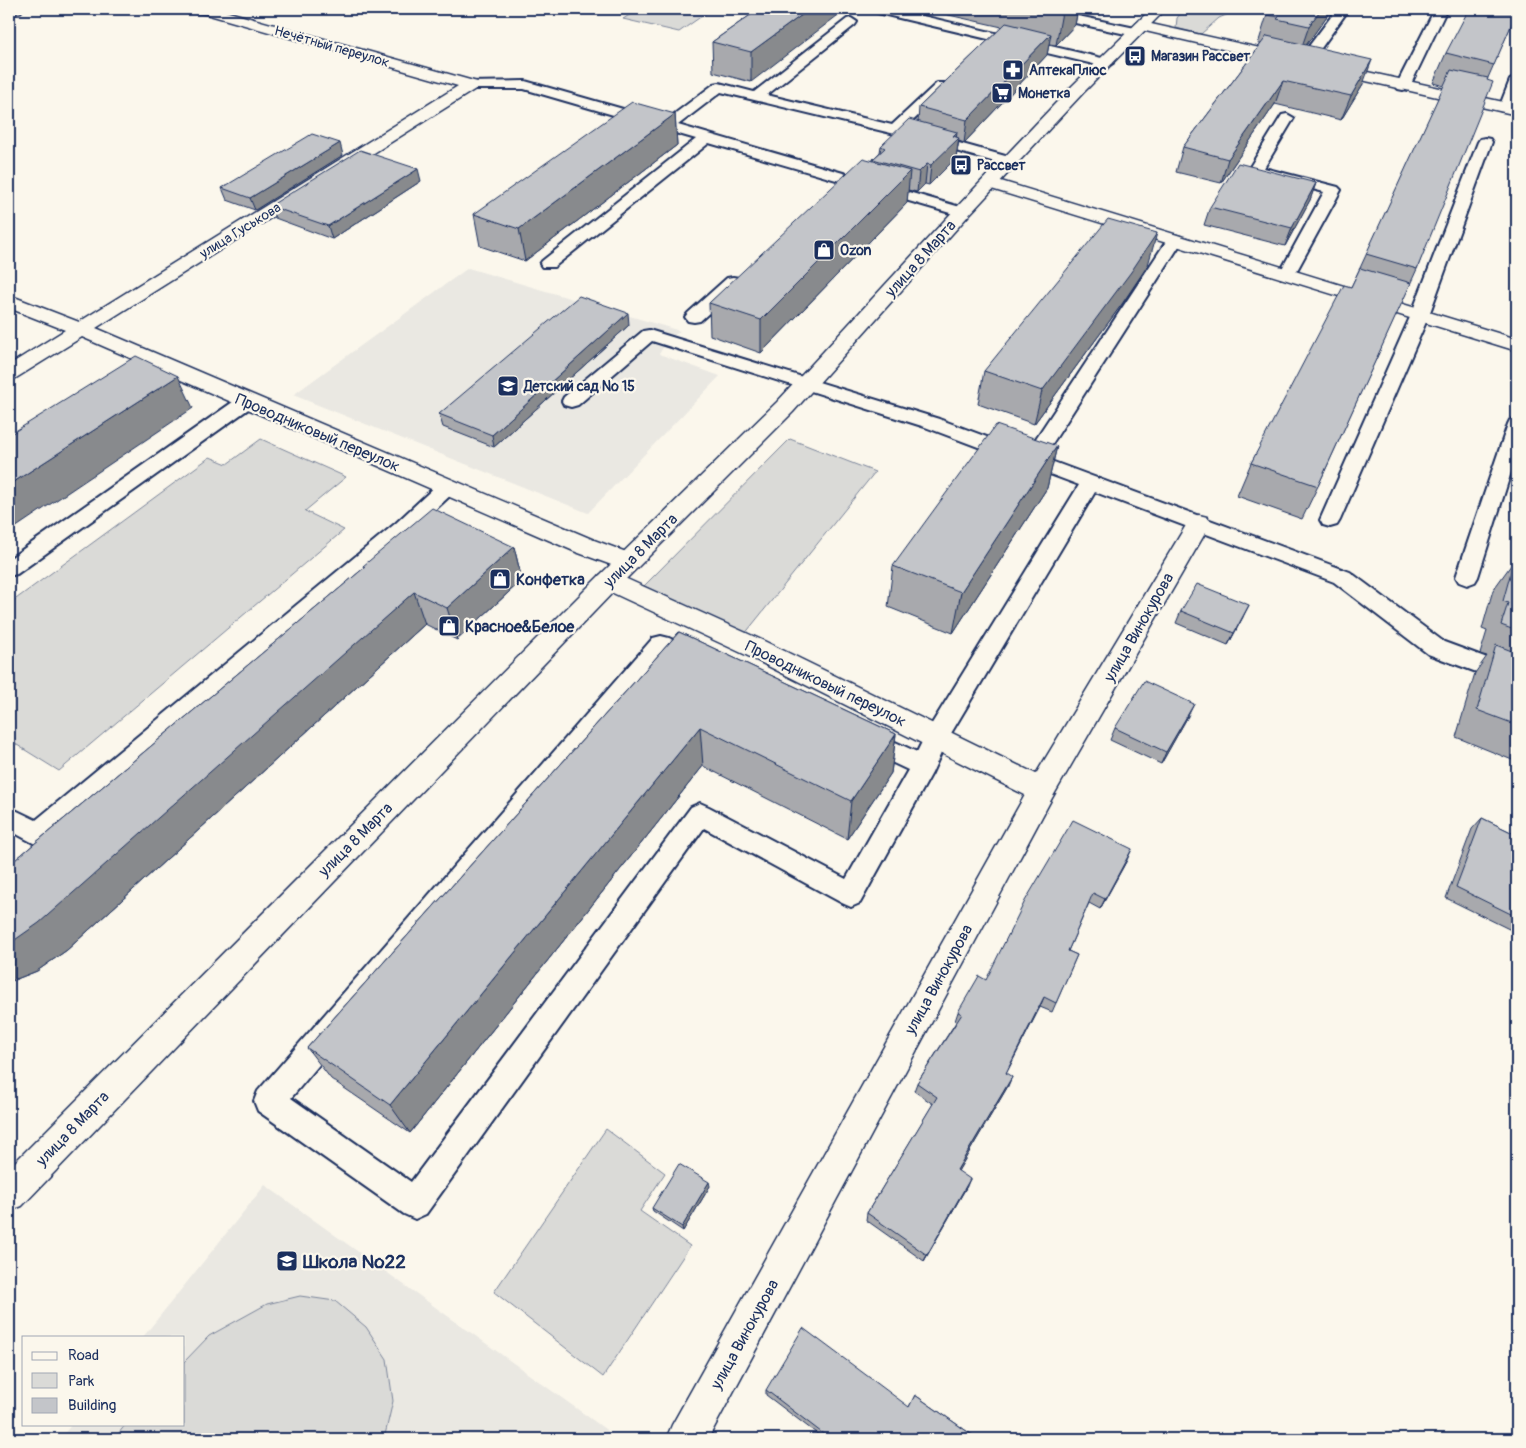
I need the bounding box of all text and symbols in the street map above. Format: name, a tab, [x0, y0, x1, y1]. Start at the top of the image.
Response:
street label: Нечётный переулок	[272, 22, 391, 71]
bus stop icon: Магазин Рассвет	[1123, 44, 1147, 68]
place label: Магазин Рассвет	[1151, 48, 1251, 65]
pharmacy icon: АптекаПлюс	[1001, 58, 1025, 82]
place label: АптекаПлюс	[1029, 62, 1107, 79]
supermarket icon: Монетка	[990, 81, 1014, 105]
place label: Монетка	[1018, 85, 1071, 102]
bus stop icon: Рассвет	[949, 153, 973, 177]
place label: Рассвет	[977, 157, 1026, 174]
street label: улица Гуськова	[196, 199, 284, 263]
street label: улица 8 Марта	[880, 216, 961, 302]
shop icon: Ozon	[812, 238, 836, 262]
place label: Ozon	[840, 242, 872, 259]
school or university icon: Детский сад № 15	[496, 374, 520, 398]
place label: Детский сад № 15	[523, 378, 635, 395]
street label: Проводниковый переулок	[232, 389, 403, 477]
street label: улица 8 Марта	[599, 509, 682, 593]
shop icon: Конфетка	[488, 567, 512, 591]
street label: улица Винокурова	[1099, 569, 1178, 686]
place label: Конфетка	[516, 570, 585, 590]
shop icon: Красное&Белое	[437, 614, 461, 638]
place label: Красное&Белое	[465, 617, 575, 637]
street label: Проводниковый переулок	[742, 636, 909, 732]
street label: улица 8 Марта	[314, 798, 397, 882]
street label: улица Винокурова	[900, 921, 977, 1039]
street label: улица 8 Марта	[31, 1087, 114, 1171]
school or university icon: Школа №22	[275, 1249, 299, 1273]
place label: Школа №22	[302, 1250, 406, 1274]
street label: улица Винокурова	[706, 1276, 783, 1394]
legend	[22, 1336, 185, 1426]
text: Road	[68, 1346, 99, 1365]
text: Park	[68, 1372, 95, 1391]
text: Building	[68, 1396, 116, 1415]

